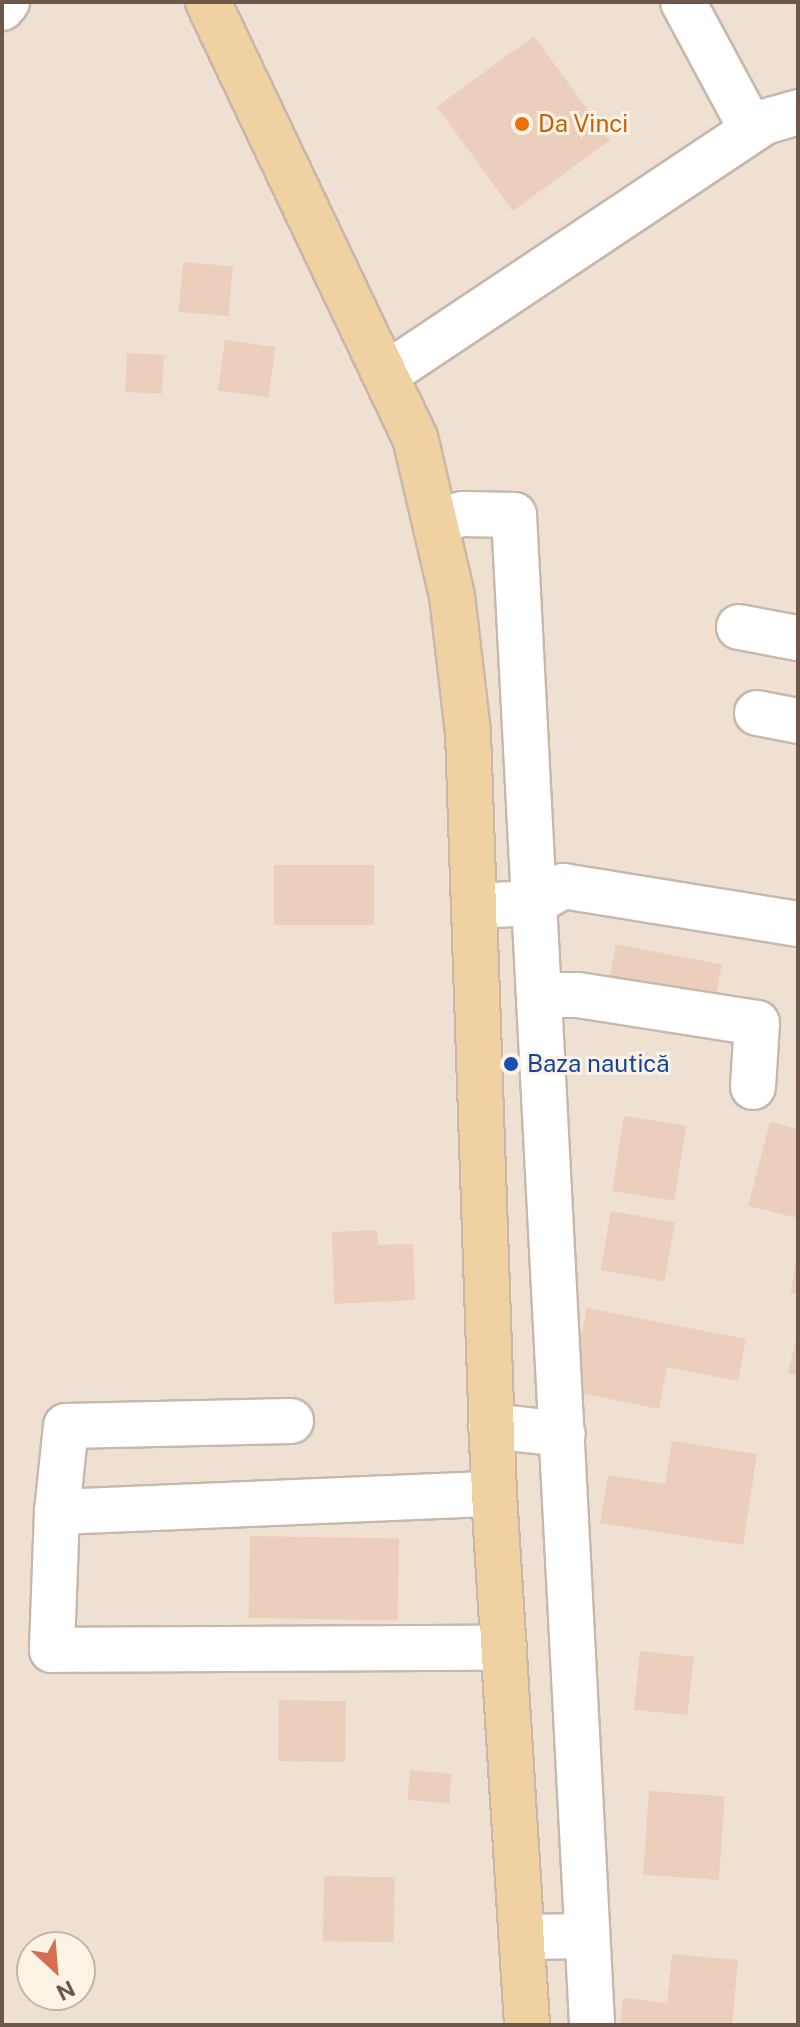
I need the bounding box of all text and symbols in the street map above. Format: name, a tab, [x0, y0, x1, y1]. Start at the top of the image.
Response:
place label: Da Vinci	[538, 110, 629, 138]
marker: Da Vinci	[513, 115, 531, 133]
place label: Baza nautică	[527, 1050, 670, 1078]
marker: Baza nautică	[502, 1055, 520, 1073]
north arrow	[16, 1931, 96, 2011]
text: N	[52, 1975, 79, 2006]

